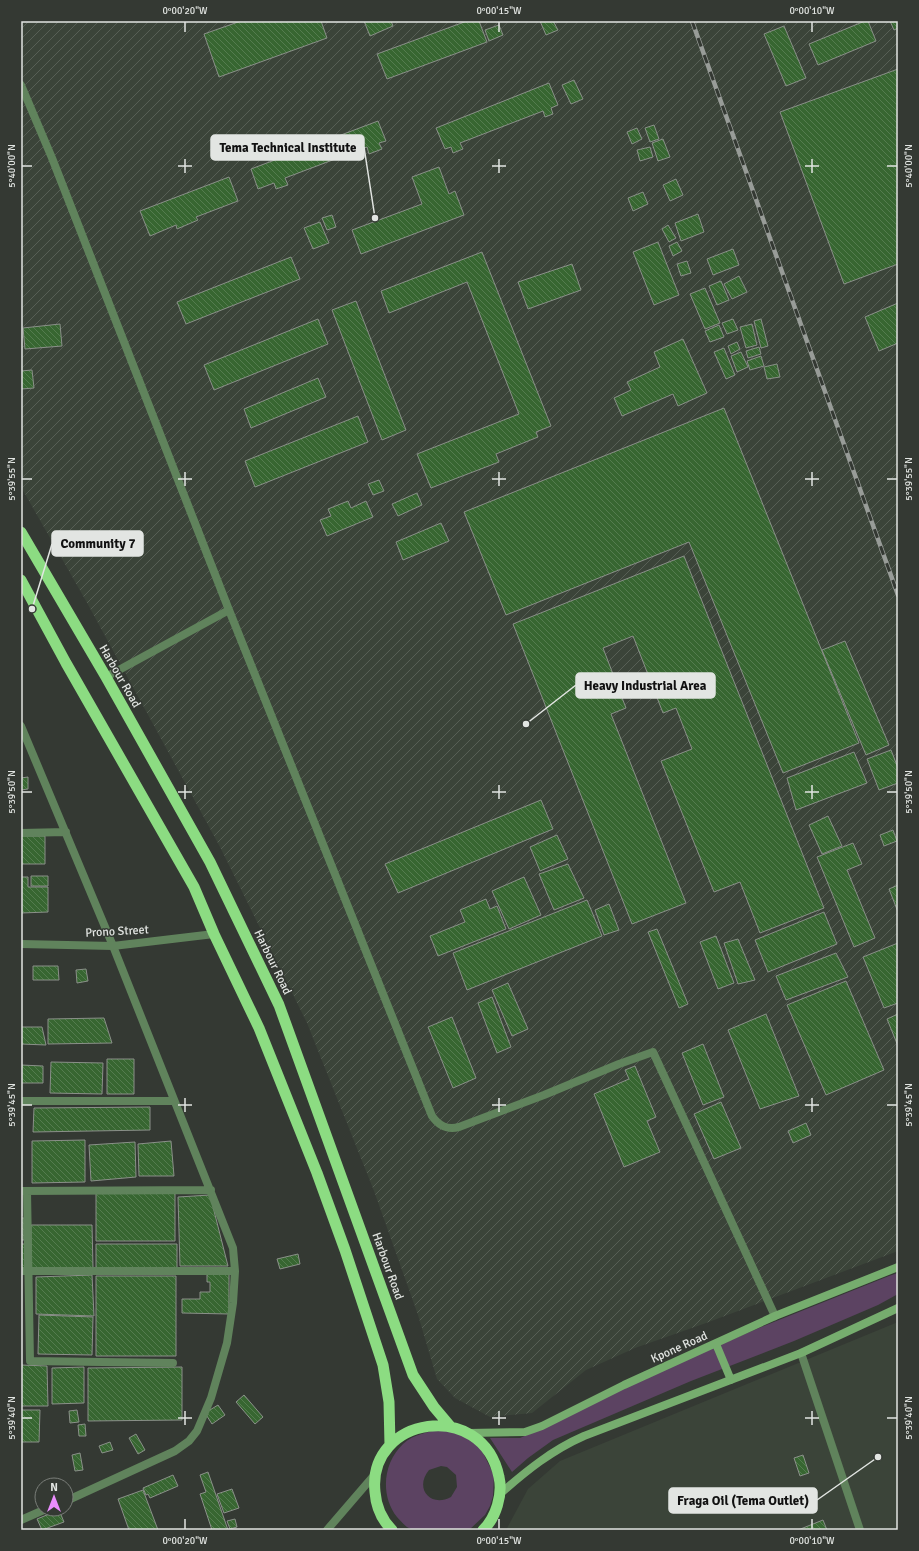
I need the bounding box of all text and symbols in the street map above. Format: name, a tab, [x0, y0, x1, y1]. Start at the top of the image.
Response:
text: 0°00'20"W	[162, 5, 208, 17]
text: 0°00'15"W	[476, 5, 522, 17]
text: 0°00'10"W	[789, 5, 835, 17]
callout: Tema Technical Institute	[211, 135, 364, 160]
text: Tema Technical Institute	[220, 140, 357, 156]
text: 5°40'00"N	[6, 144, 18, 188]
text: 5°40'00"N	[903, 144, 915, 188]
text: 5°39'55"N	[6, 457, 18, 501]
text: 5°39'55"N	[903, 457, 915, 501]
callout: Community 7	[52, 531, 143, 556]
text: Community 7	[60, 536, 136, 552]
street label: Harbour Road	[95, 642, 144, 711]
callout: Heavy Industrial Area	[576, 673, 715, 698]
text: Heavy Industrial Area	[584, 678, 707, 694]
text: 5°39'50"N	[6, 770, 18, 814]
text: 5°39'50"N	[903, 770, 915, 814]
street label: Prono Street	[85, 922, 149, 941]
street label: Harbour Road	[250, 927, 295, 997]
text: 5°39'45"N	[6, 1083, 18, 1127]
text: 5°39'45"N	[903, 1083, 915, 1127]
street label: Harbour Road	[368, 1230, 407, 1302]
street label: Kpone Road	[648, 1328, 710, 1367]
text: 5°39'40"N	[6, 1396, 18, 1440]
text: 5°39'40"N	[903, 1396, 915, 1440]
north arrow	[34, 1477, 74, 1517]
text: N	[50, 1481, 58, 1494]
callout: Fraga Oil (Tema Outlet)	[669, 1488, 817, 1513]
text: Fraga Oil (Tema Outlet)	[677, 1493, 809, 1509]
text: 0°00'20"W	[162, 1535, 208, 1547]
text: 0°00'15"W	[476, 1535, 522, 1547]
text: 0°00'10"W	[789, 1535, 835, 1547]

